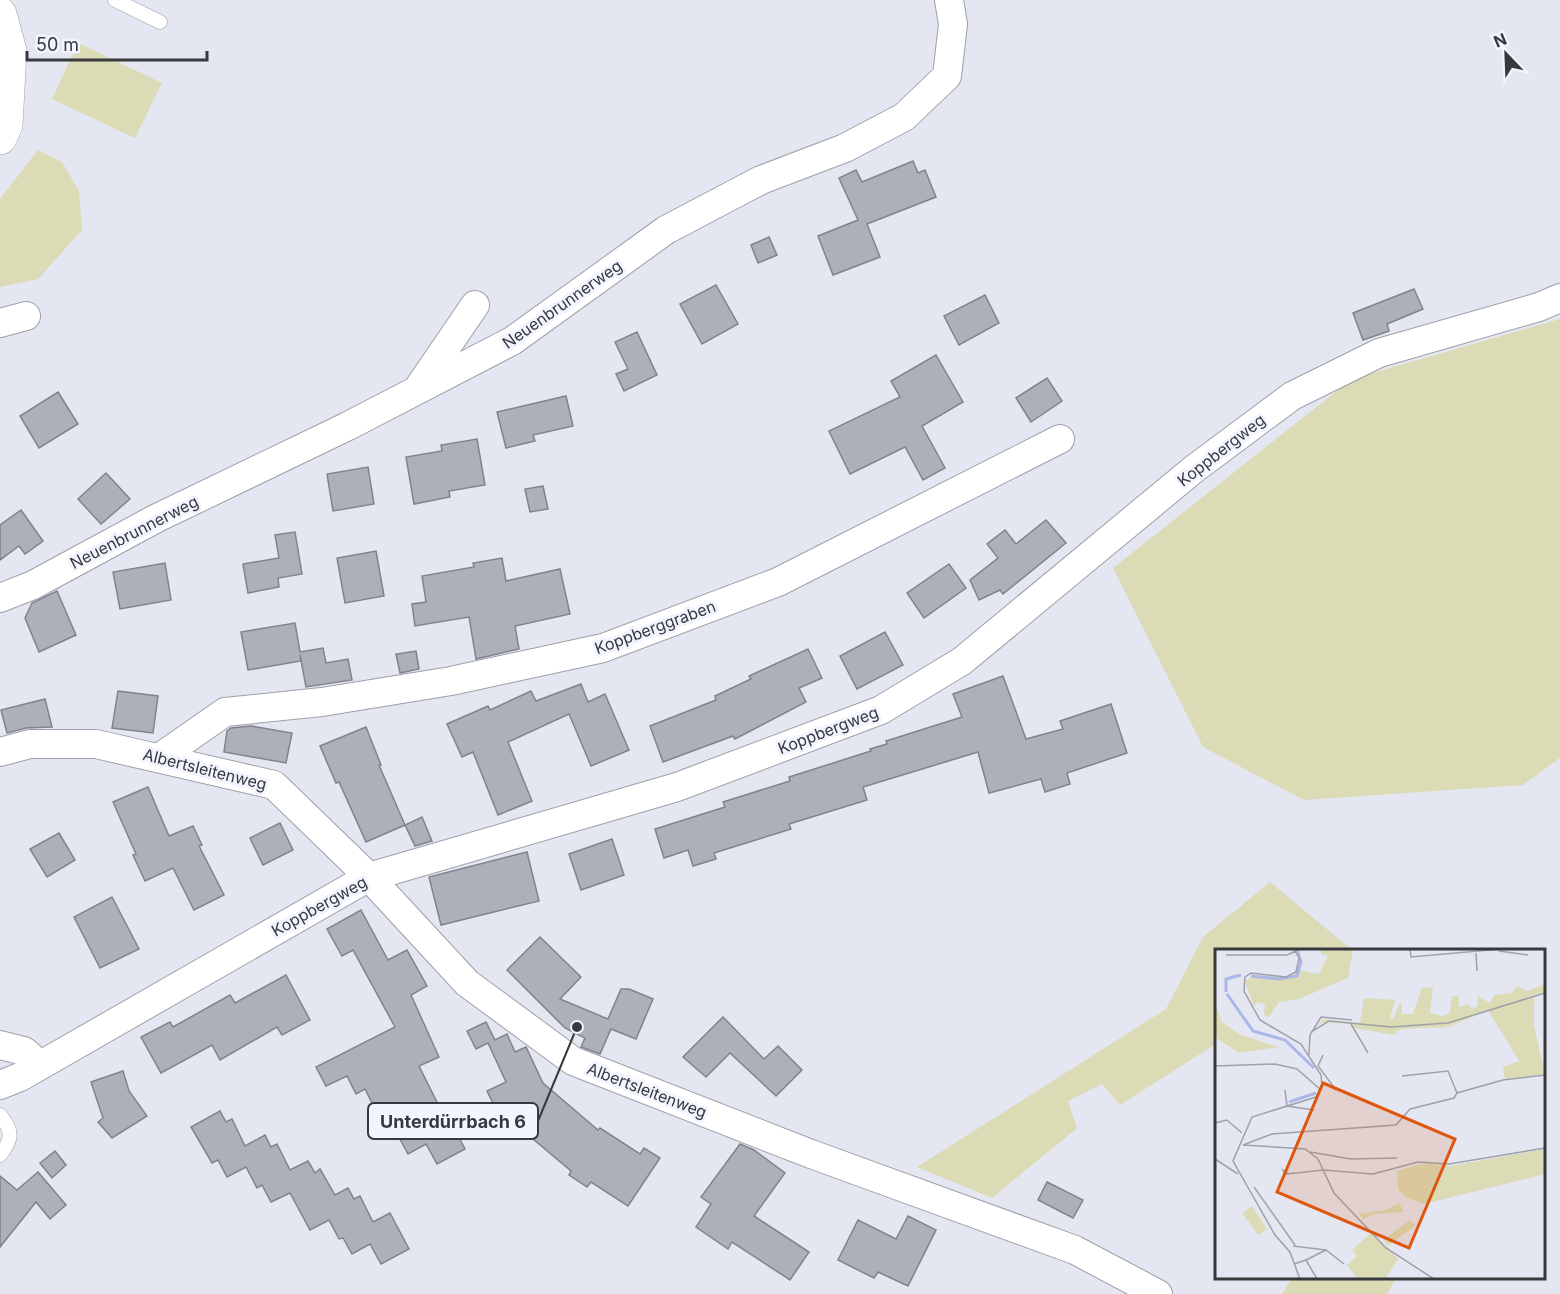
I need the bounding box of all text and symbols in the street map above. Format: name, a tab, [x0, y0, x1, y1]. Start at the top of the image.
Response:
scale bar	[27, 24, 207, 62]
north arrow	[1476, 24, 1536, 84]
text: N	[1491, 29, 1510, 52]
text: 50 m	[36, 34, 79, 55]
street label: Neuenbrunnerweg	[498, 255, 626, 353]
street label: Koppbergweg	[1173, 410, 1269, 490]
street label: Neuenbrunnerweg	[67, 491, 201, 573]
street label: Koppberggraben	[592, 596, 718, 658]
street label: Koppbergweg	[775, 702, 881, 758]
street label: Albertsleitenweg	[141, 744, 269, 794]
street label: Koppbergweg	[268, 872, 370, 940]
inset map	[1215, 949, 1545, 1279]
street label: Albertsleitenweg	[584, 1058, 710, 1122]
callout: Unterdürrbach 6	[368, 1103, 538, 1139]
text: Unterdürrbach 6	[380, 1111, 526, 1132]

